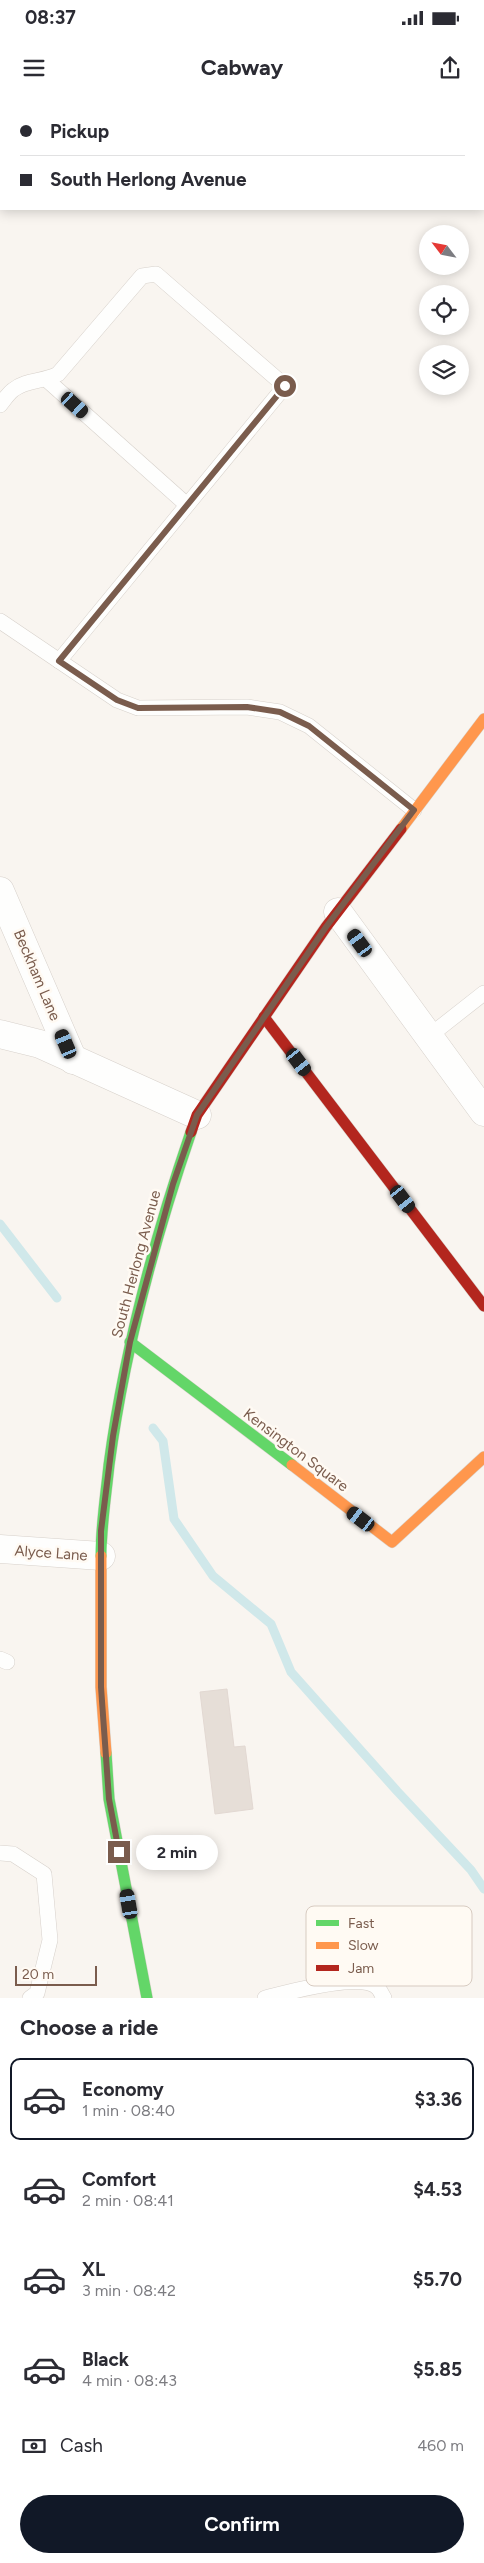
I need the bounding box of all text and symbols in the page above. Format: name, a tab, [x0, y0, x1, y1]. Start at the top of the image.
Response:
text: 08:37	[25, 6, 76, 29]
icon: menu	[20, 54, 48, 82]
text: Cabway	[201, 54, 283, 81]
icon: share	[436, 54, 464, 82]
text: Pickup	[50, 120, 109, 143]
text: South Herlong Avenue	[50, 168, 246, 191]
north arrow	[419, 225, 469, 275]
map controls	[419, 225, 469, 395]
button: locate	[419, 285, 469, 335]
button: layers	[419, 345, 469, 395]
route start	[274, 375, 296, 397]
car	[58, 389, 91, 421]
car	[345, 926, 374, 960]
street label: Beckham Lane	[10, 927, 64, 1023]
car	[53, 1027, 78, 1061]
car	[283, 1046, 314, 1078]
car	[387, 1183, 418, 1215]
street label: South Herlong Avenue	[108, 1188, 164, 1340]
street label: Kensington Square	[240, 1405, 352, 1495]
car	[344, 1504, 377, 1534]
street label: Alyce Lane	[14, 1541, 88, 1565]
callout: 2 min	[136, 1834, 219, 1870]
route end	[108, 1841, 130, 1863]
text: 2 min	[157, 1843, 197, 1862]
car	[119, 1888, 138, 1920]
legend	[306, 1906, 472, 1986]
text: Fast	[348, 1915, 374, 1932]
text: Slow	[348, 1937, 379, 1954]
text: Jam	[348, 1960, 374, 1977]
scale bar	[15, 1963, 98, 1986]
text: 20 m	[22, 1966, 54, 1983]
text: Choose a ride	[20, 2014, 158, 2041]
icon: car	[22, 2077, 67, 2122]
text: Economy	[82, 2078, 164, 2101]
text: $3.36	[415, 2088, 462, 2111]
text: 1 min · 08:40	[82, 2101, 175, 2120]
icon: car	[22, 2167, 67, 2212]
text: Comfort	[82, 2168, 157, 2191]
text: $4.53	[413, 2178, 462, 2201]
text: 2 min · 08:41	[82, 2191, 174, 2210]
icon: car	[22, 2257, 67, 2302]
text: XL	[82, 2258, 105, 2281]
text: $5.70	[413, 2268, 462, 2291]
text: 3 min · 08:42	[82, 2281, 176, 2300]
icon: car	[22, 2347, 67, 2392]
text: Black	[82, 2348, 129, 2371]
text: $5.85	[413, 2358, 462, 2381]
text: 4 min · 08:43	[82, 2371, 177, 2390]
icon: cash	[20, 2432, 48, 2460]
text: Cash	[60, 2434, 103, 2457]
text: 460 m	[417, 2436, 464, 2455]
button: Confirm	[20, 2495, 464, 2553]

